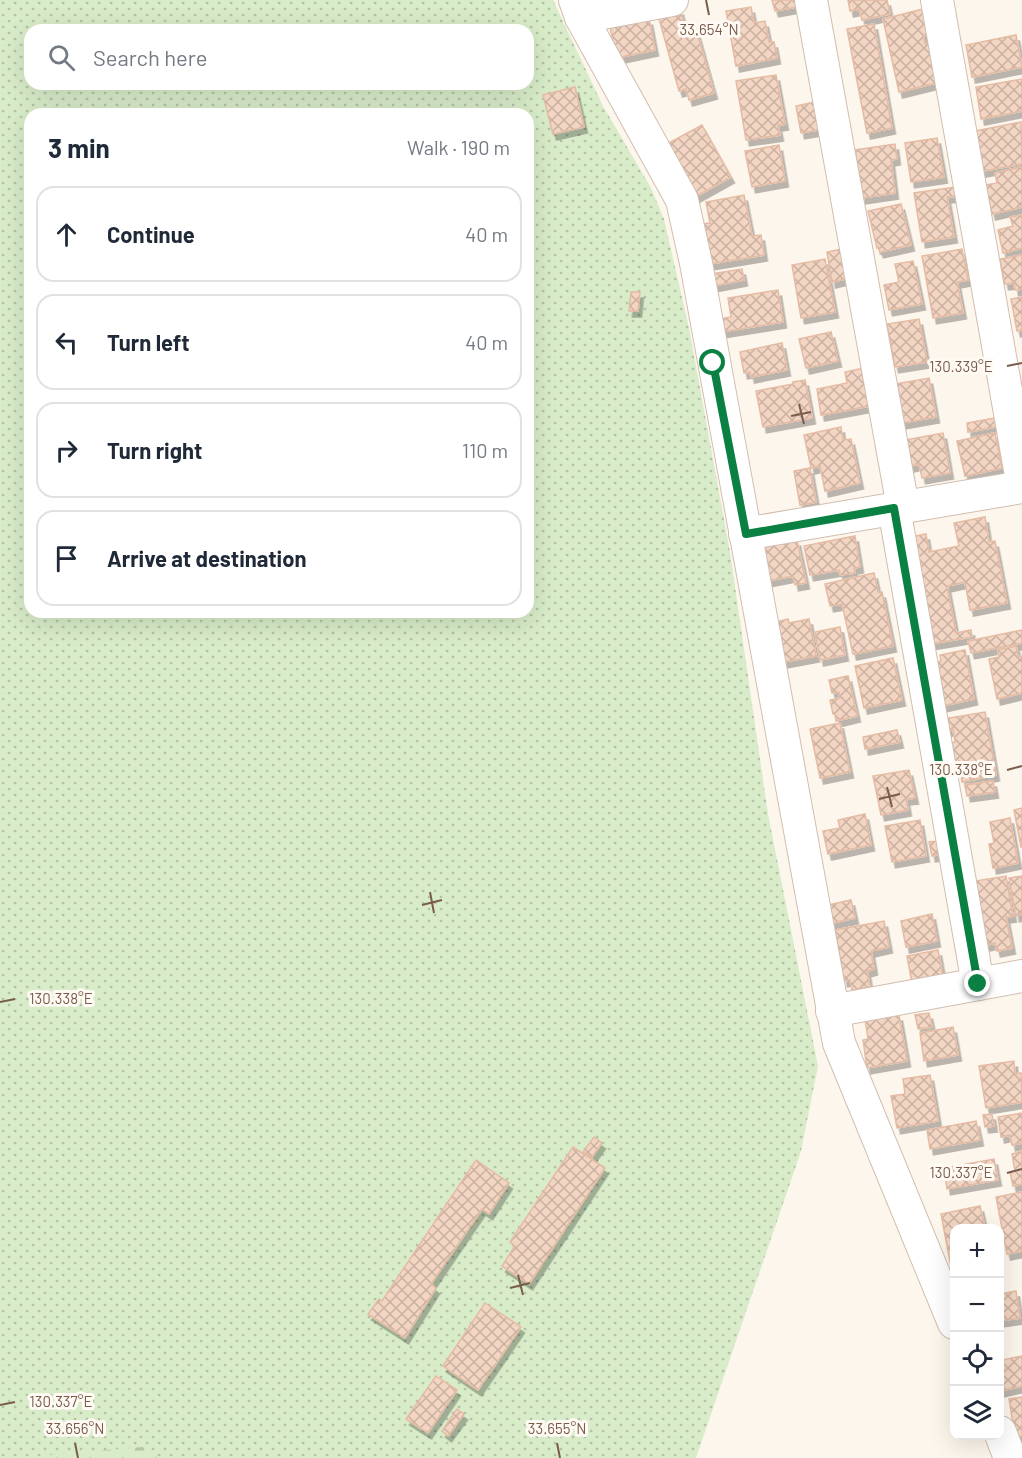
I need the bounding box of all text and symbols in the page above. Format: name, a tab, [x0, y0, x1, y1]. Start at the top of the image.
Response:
text: 33.654°N	[679, 20, 739, 38]
search box	[24, 24, 534, 90]
icon: search	[45, 41, 78, 74]
text: Search here	[93, 44, 207, 70]
text: 3 min	[48, 132, 110, 163]
text: Walk · 190 m	[407, 135, 510, 159]
icon: ahead	[50, 218, 83, 251]
text: Continue	[107, 221, 195, 247]
text: 40 m	[465, 222, 508, 246]
icon: left	[50, 326, 83, 359]
text: Turn left	[107, 329, 190, 355]
text: 40 m	[465, 330, 508, 354]
route start	[699, 349, 725, 375]
text: 130.339°E	[929, 357, 993, 375]
icon: right	[50, 434, 83, 467]
text: Turn right	[107, 437, 202, 463]
text: 110 m	[462, 438, 508, 462]
icon: arrive	[50, 542, 83, 575]
text: Arrive at destination	[107, 545, 306, 571]
text: 130.338°E	[929, 760, 993, 778]
route end	[964, 970, 990, 996]
text: 130.338°E	[29, 989, 93, 1007]
text: 130.337°E	[930, 1163, 992, 1181]
map controls	[950, 1224, 1004, 1440]
button: +	[950, 1224, 1004, 1278]
button: −	[950, 1278, 1004, 1332]
button: locate	[950, 1332, 1004, 1386]
button: layers	[950, 1386, 1004, 1440]
text: 130.337°E	[30, 1392, 92, 1410]
text: 33.656°N	[46, 1419, 104, 1437]
text: 33.655°N	[528, 1419, 586, 1437]

